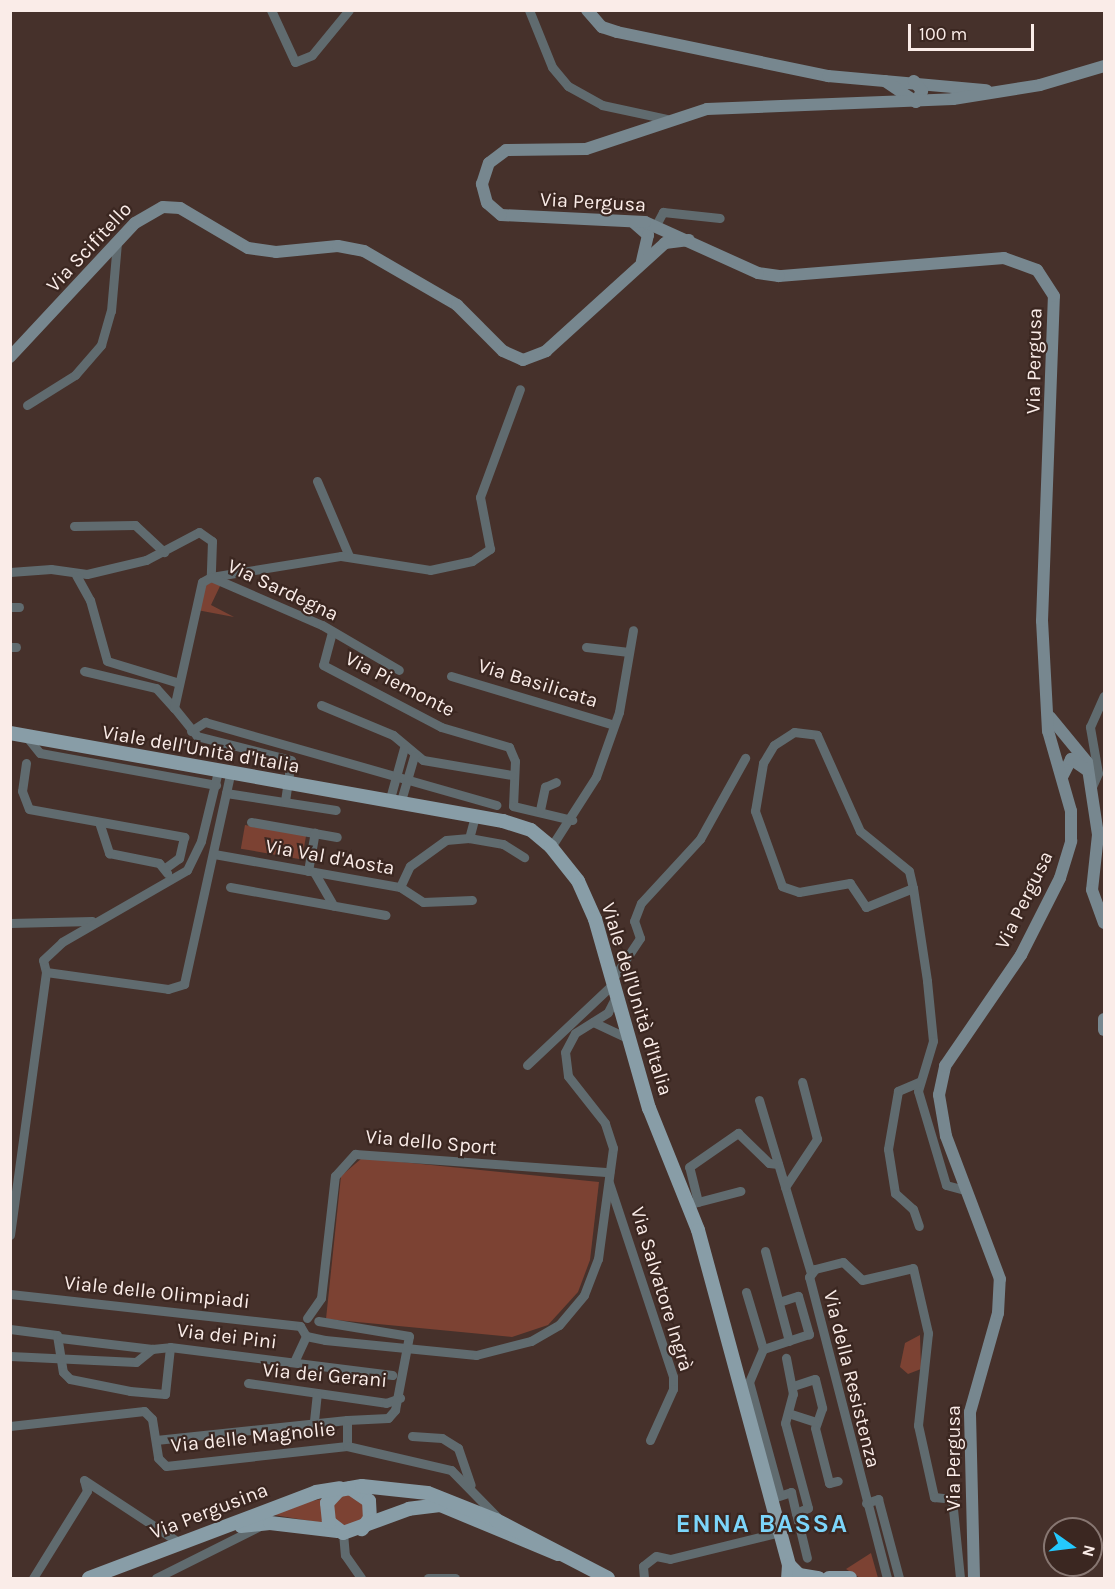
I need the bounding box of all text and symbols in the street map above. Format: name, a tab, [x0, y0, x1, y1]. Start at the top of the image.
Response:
scale bar	[911, 12, 1037, 50]
text: 100 m	[919, 23, 967, 45]
street label: Via Pergusa	[539, 187, 647, 217]
street label: Via Scifitello	[41, 197, 137, 297]
street label: Via Pergusa	[1021, 308, 1047, 414]
street label: Via Sardegna	[224, 554, 342, 626]
street label: Via Piemonte	[341, 646, 459, 722]
street label: Via Basilicata	[475, 653, 601, 713]
street label: Viale dell'Unità d'Italia	[100, 720, 302, 778]
street label: Via Val d'Aosta	[263, 834, 397, 880]
street label: Via Pergusa	[990, 847, 1058, 953]
street label: Viale dell'Unità d'Italia	[596, 900, 678, 1098]
street label: Via dello Sport	[364, 1124, 498, 1160]
street label: Via Salvatore Ingrà	[626, 1204, 698, 1374]
street label: Viale delle Olimpiadi	[63, 1270, 251, 1314]
street label: Via della Resistenza	[818, 1288, 886, 1470]
street label: Via dei Pini	[175, 1318, 279, 1354]
street label: Via dei Gerani	[262, 1358, 388, 1392]
street label: Via Pergusa	[941, 1405, 965, 1511]
street label: Via delle Magnolie	[170, 1416, 336, 1458]
street label: Via Pergusina	[147, 1478, 271, 1544]
district label: ENNA BASSA	[676, 1508, 848, 1540]
north arrow	[1043, 1517, 1103, 1577]
text: N	[1078, 1543, 1100, 1559]

